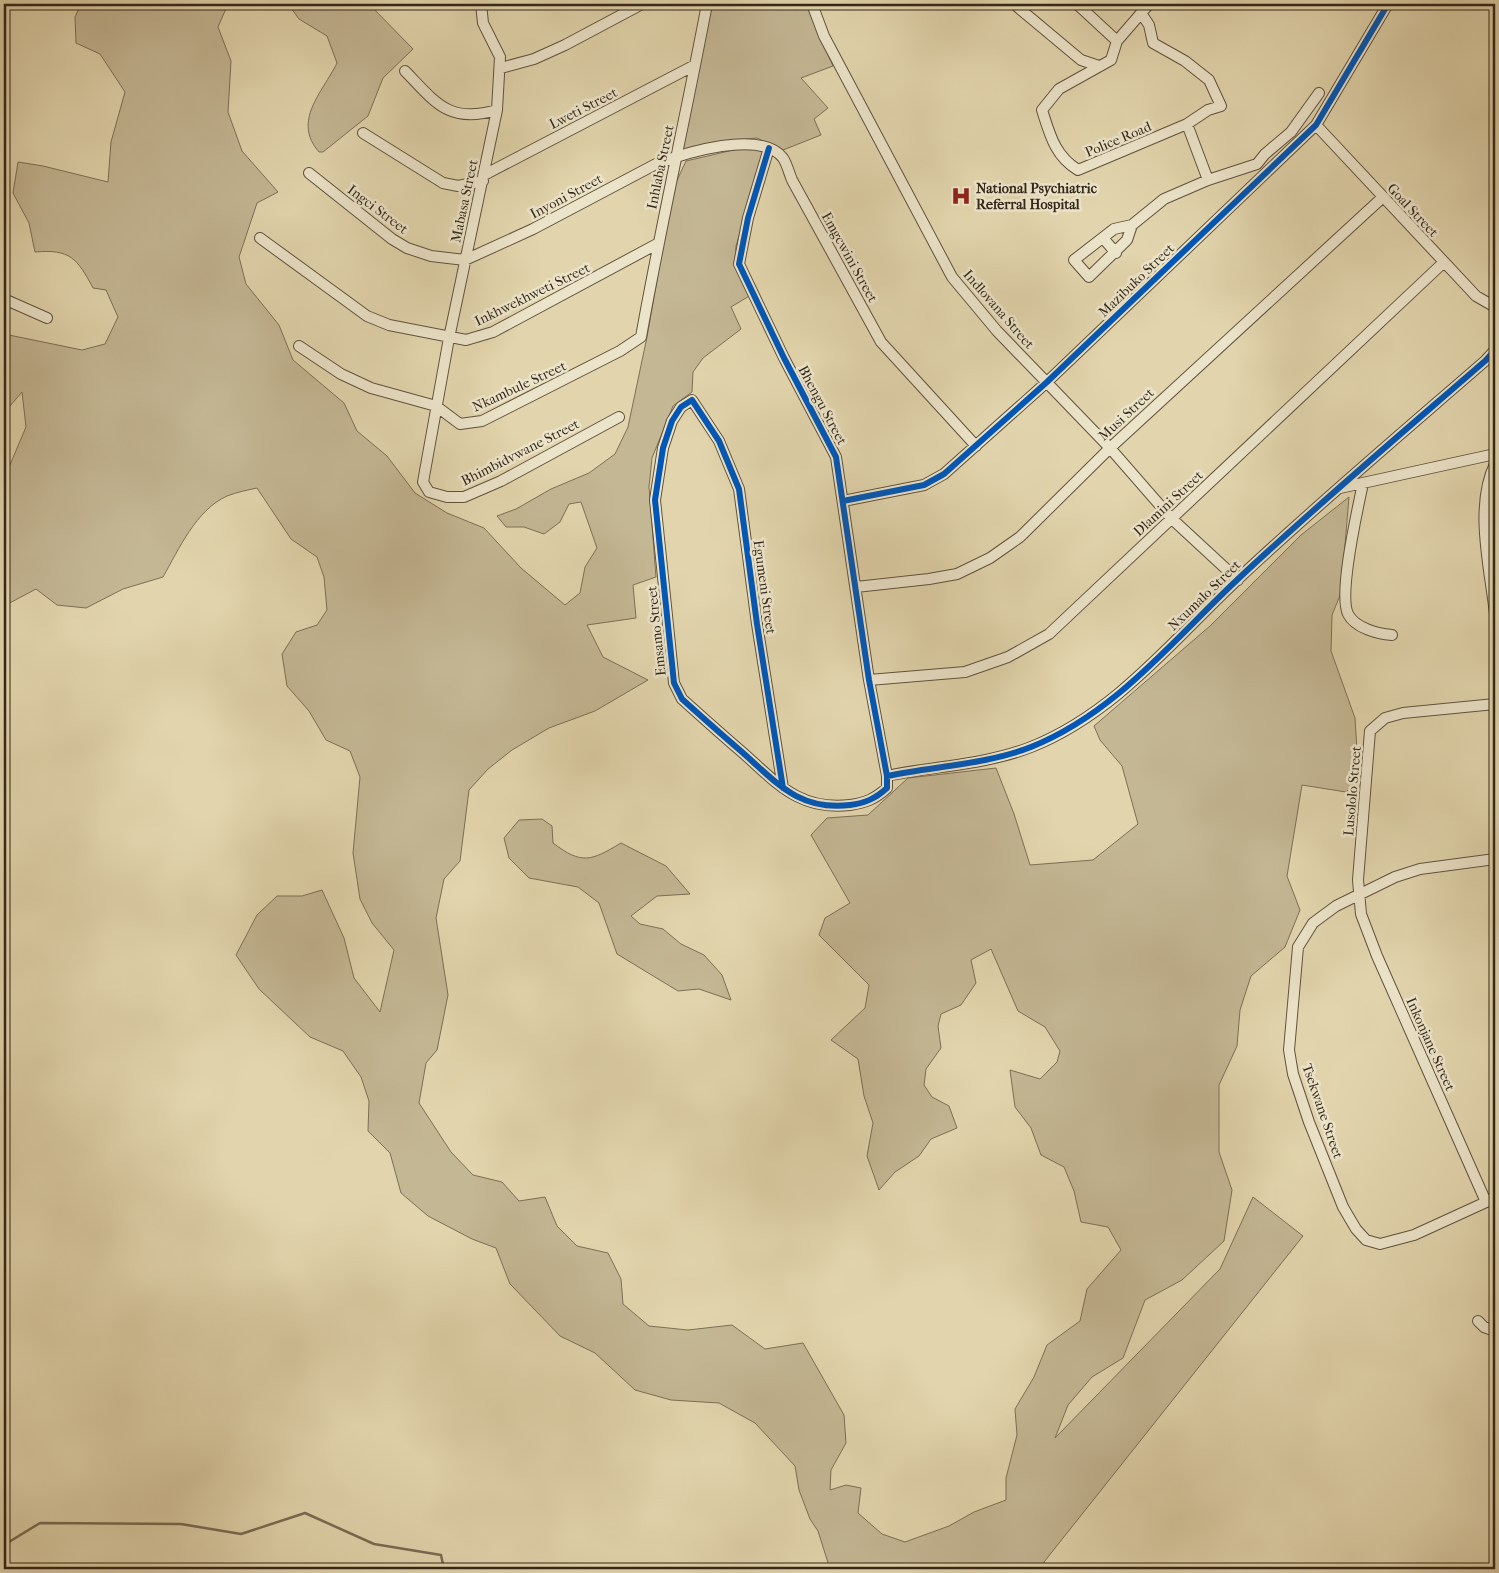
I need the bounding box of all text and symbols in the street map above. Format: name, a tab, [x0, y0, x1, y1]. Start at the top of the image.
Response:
street label: Lweti Street	[546, 84, 620, 133]
street label: Police Road	[1083, 118, 1154, 161]
street label: Inhlaba Street	[643, 123, 678, 211]
street label: Mabasa Street	[447, 158, 482, 244]
street label: Inyoni Street	[527, 170, 605, 223]
place label: National Psychiatric Referral Hospital	[976, 180, 1098, 213]
street label: Goal Street	[1383, 180, 1442, 241]
street label: Ingci Street	[344, 181, 411, 238]
hospital icon: National Psychiatric Referral Hospital	[950, 185, 972, 207]
street label: Emgcwini Street	[818, 209, 881, 305]
street label: Mazibuko Street	[1095, 240, 1178, 321]
street label: Inkhwekhweti Street	[472, 259, 593, 330]
street label: Indlovana Street	[960, 266, 1038, 353]
street label: Nkambule Street	[470, 357, 569, 416]
street label: Bhengu Street	[795, 363, 851, 448]
street label: Musi Street	[1095, 384, 1158, 444]
street label: Bhimbidvwane Street	[458, 415, 582, 490]
street label: Dlamini Street	[1130, 467, 1207, 540]
street label: Egumeni Street	[749, 539, 780, 635]
street label: Nxumalo Street	[1164, 556, 1244, 634]
street label: Emsamo Street	[643, 585, 670, 677]
street label: Lusololo Street	[1340, 745, 1365, 837]
street label: Inkonjane Street	[1402, 995, 1459, 1094]
street label: Tsekwane Street	[1298, 1061, 1347, 1161]

